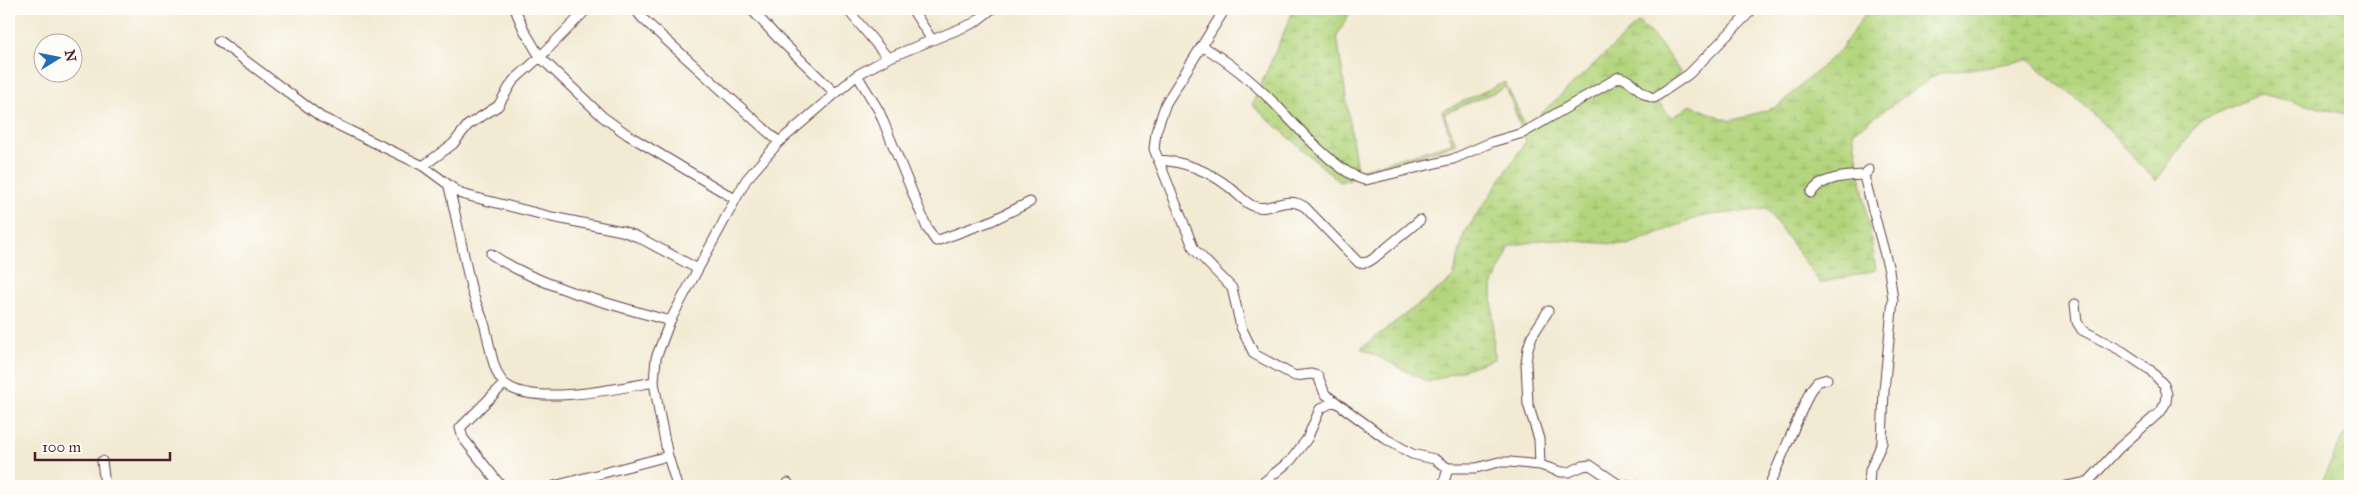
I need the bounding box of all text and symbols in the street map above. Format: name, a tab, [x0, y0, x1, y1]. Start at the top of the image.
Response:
north arrow	[32, 32, 82, 82]
text: N	[61, 49, 80, 63]
scale bar	[35, 430, 170, 462]
text: 100 m	[42, 438, 82, 456]

